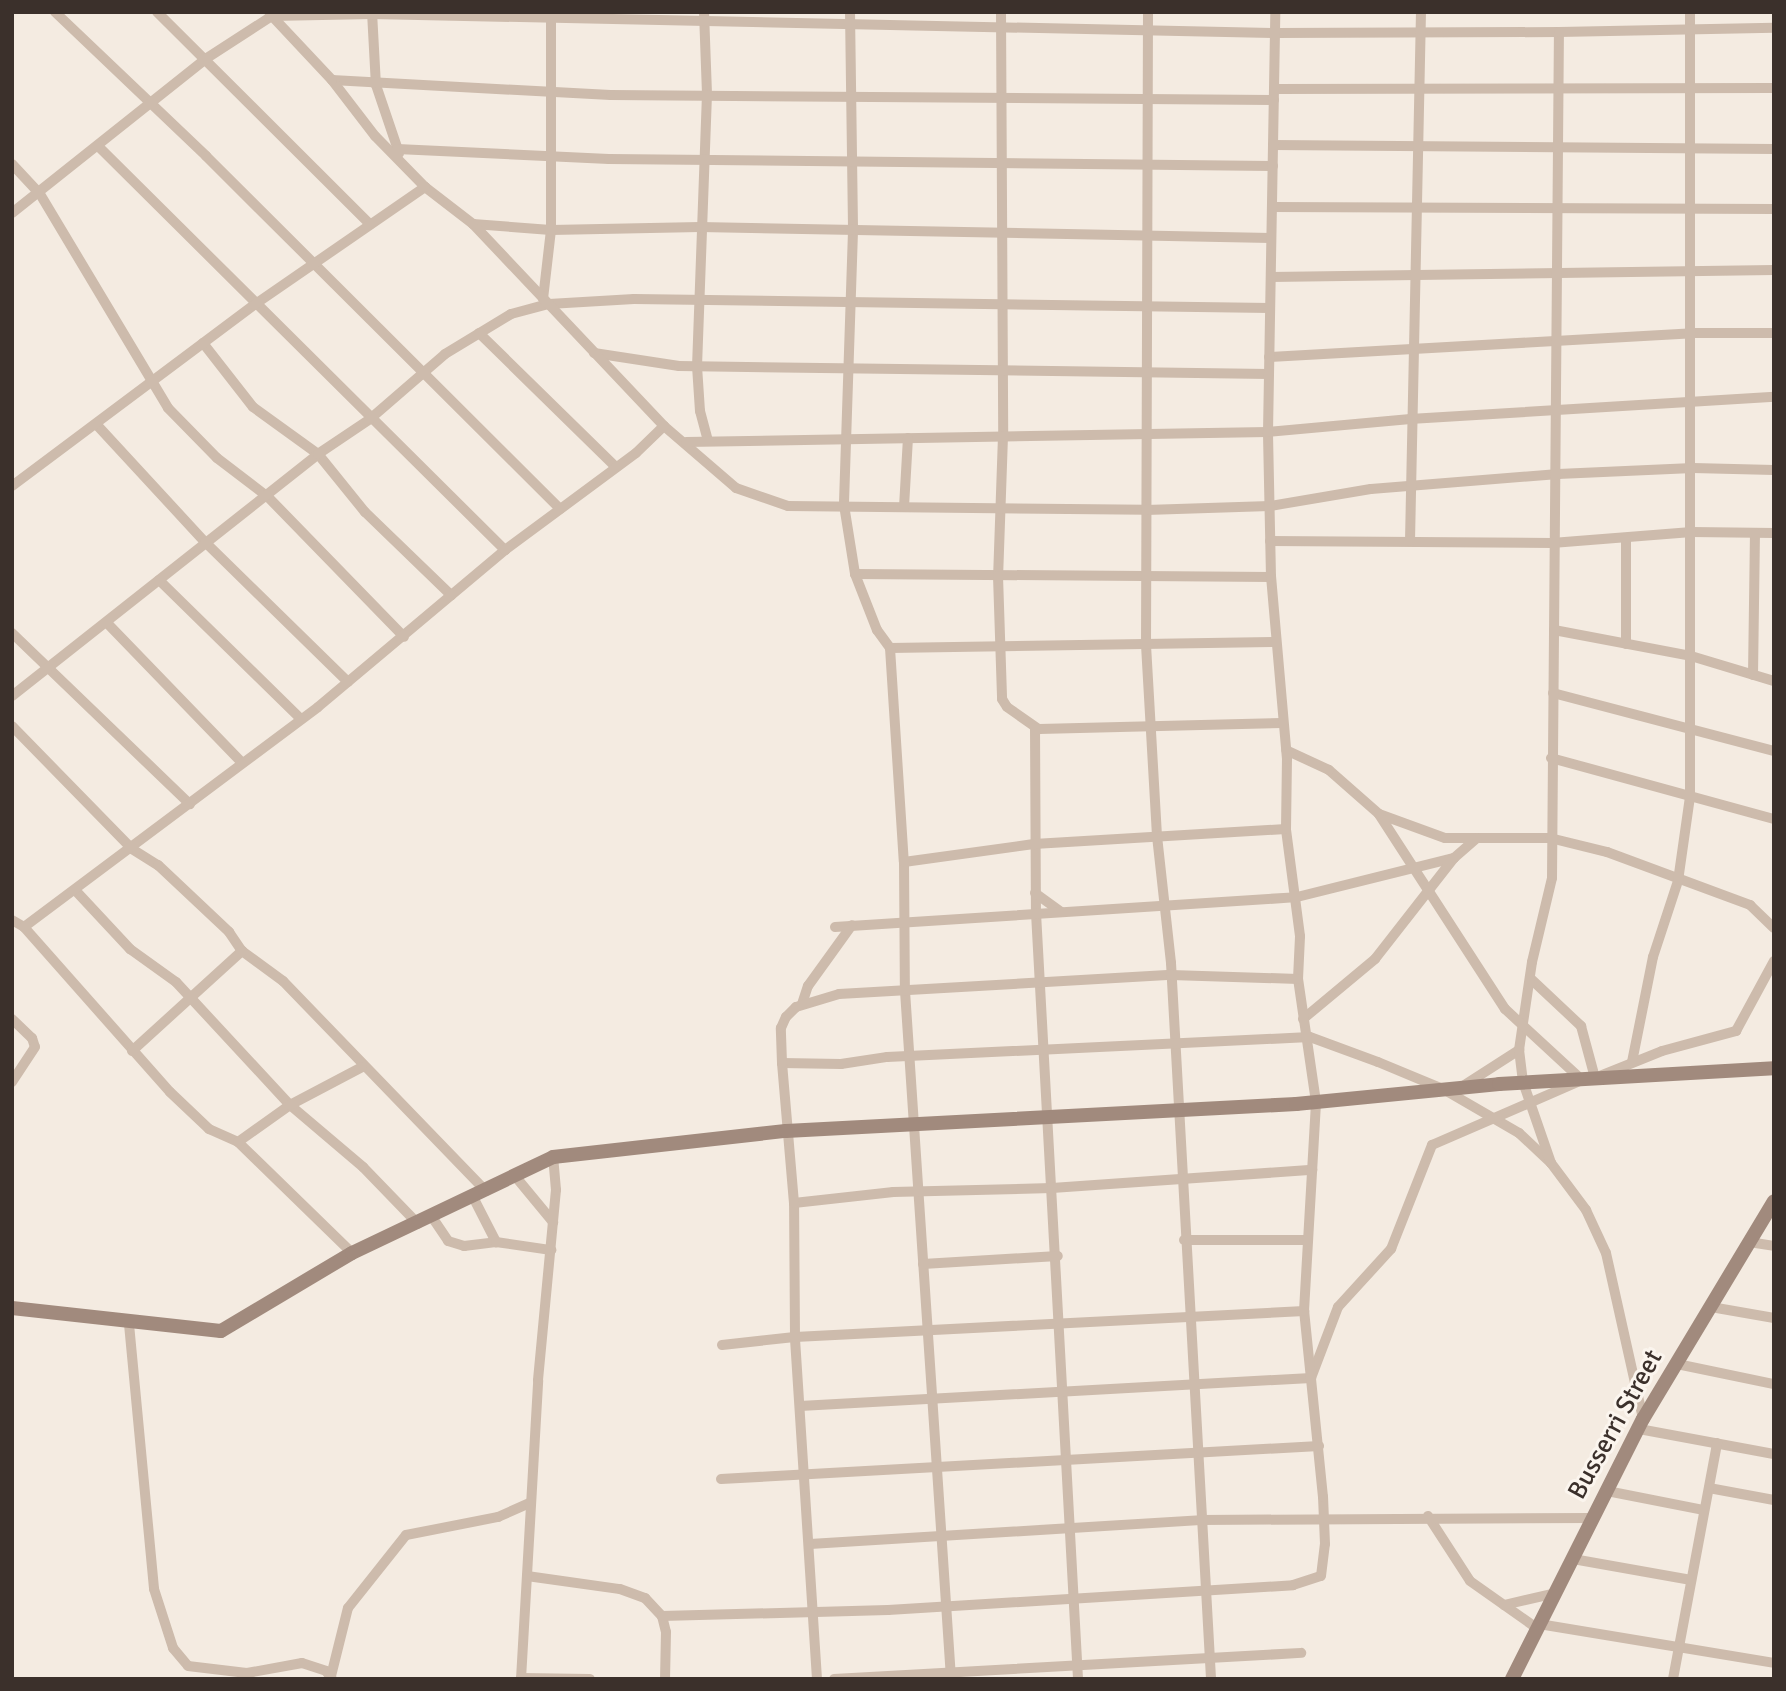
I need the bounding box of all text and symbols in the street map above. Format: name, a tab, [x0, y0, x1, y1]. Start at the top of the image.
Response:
street label: Busserri Street	[1562, 1345, 1670, 1505]

